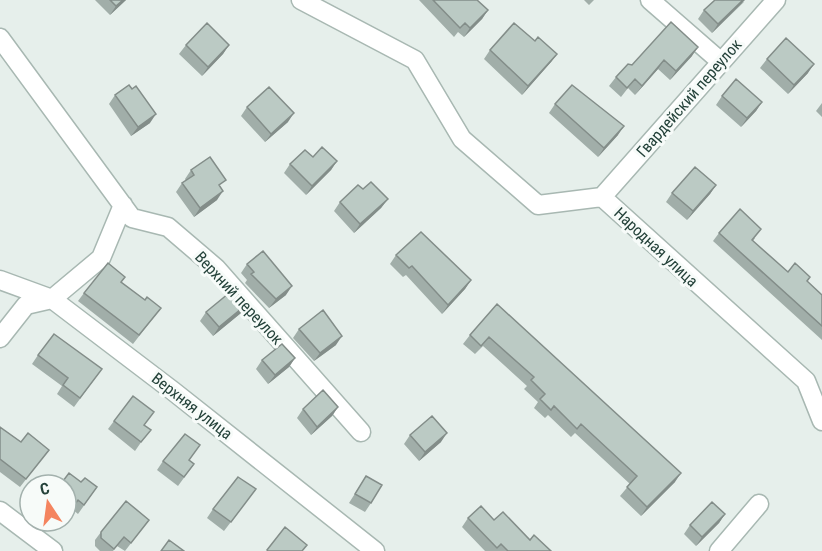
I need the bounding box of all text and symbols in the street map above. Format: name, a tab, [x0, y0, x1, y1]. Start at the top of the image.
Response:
street label: Гвардейский переулок	[633, 35, 746, 161]
street label: Народная улица	[610, 203, 702, 291]
street label: Верхний переулок	[191, 248, 287, 349]
street label: Верхняя улица	[148, 369, 236, 443]
north arrow	[18, 473, 78, 533]
text: С	[38, 479, 51, 499]

